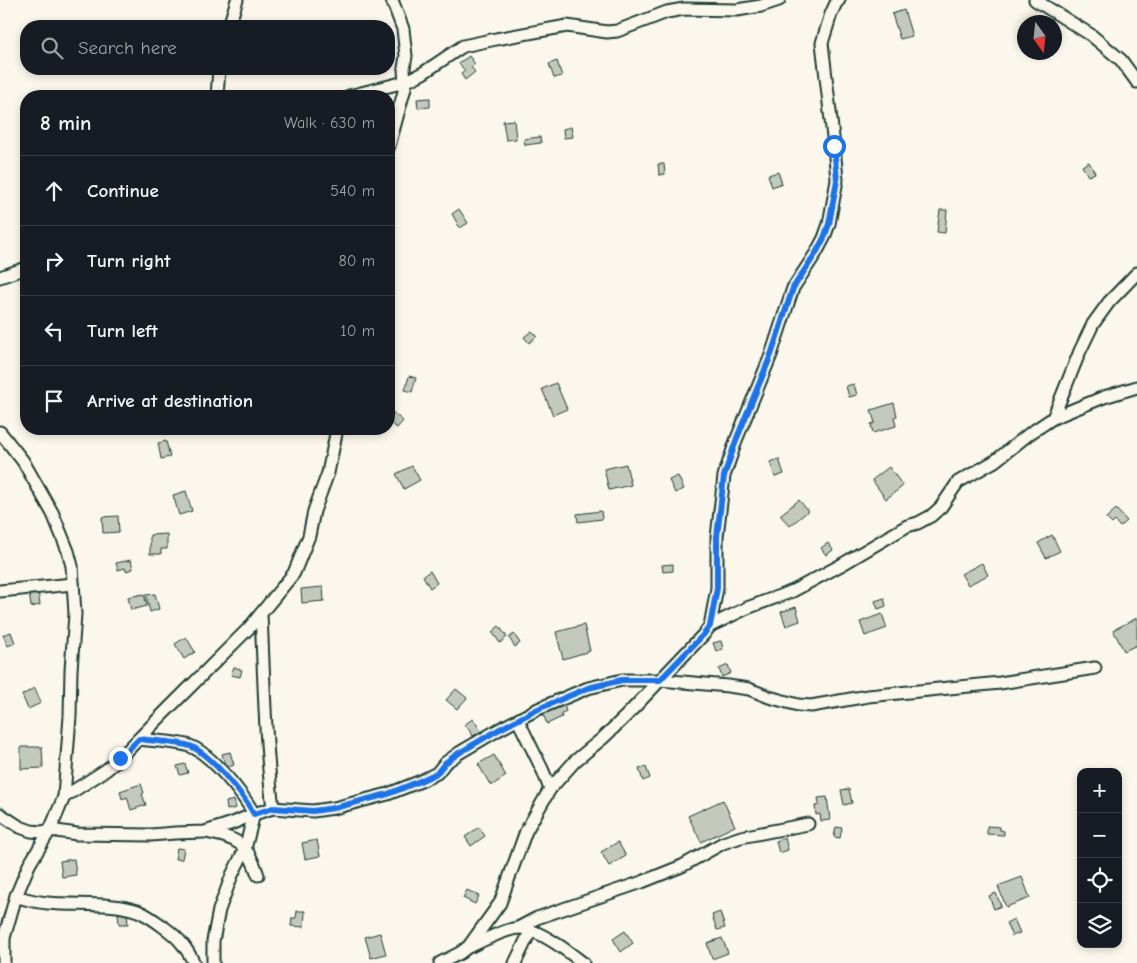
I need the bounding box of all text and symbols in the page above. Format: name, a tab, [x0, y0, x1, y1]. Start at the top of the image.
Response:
north arrow	[1017, 15, 1062, 60]
search box	[20, 20, 395, 75]
icon: search	[38, 34, 66, 62]
text: Search here	[78, 37, 177, 59]
text: 8 min	[40, 111, 91, 135]
text: Walk · 630 m	[284, 114, 375, 132]
route start	[823, 135, 846, 158]
icon: ahead	[40, 177, 68, 205]
text: Continue	[87, 180, 159, 202]
text: 540 m	[330, 182, 375, 200]
icon: right	[40, 247, 68, 275]
text: Turn right	[87, 250, 171, 272]
text: 80 m	[338, 252, 375, 270]
icon: left	[40, 317, 68, 345]
text: Turn left	[87, 320, 158, 342]
text: 10 m	[340, 322, 375, 340]
icon: arrive	[40, 387, 68, 415]
text: Arrive at destination	[87, 390, 253, 412]
route end	[109, 747, 132, 770]
map controls	[1077, 768, 1122, 948]
button: +	[1077, 768, 1122, 813]
button: −	[1077, 813, 1122, 858]
button: locate	[1077, 858, 1122, 903]
button: layers	[1077, 903, 1122, 948]

